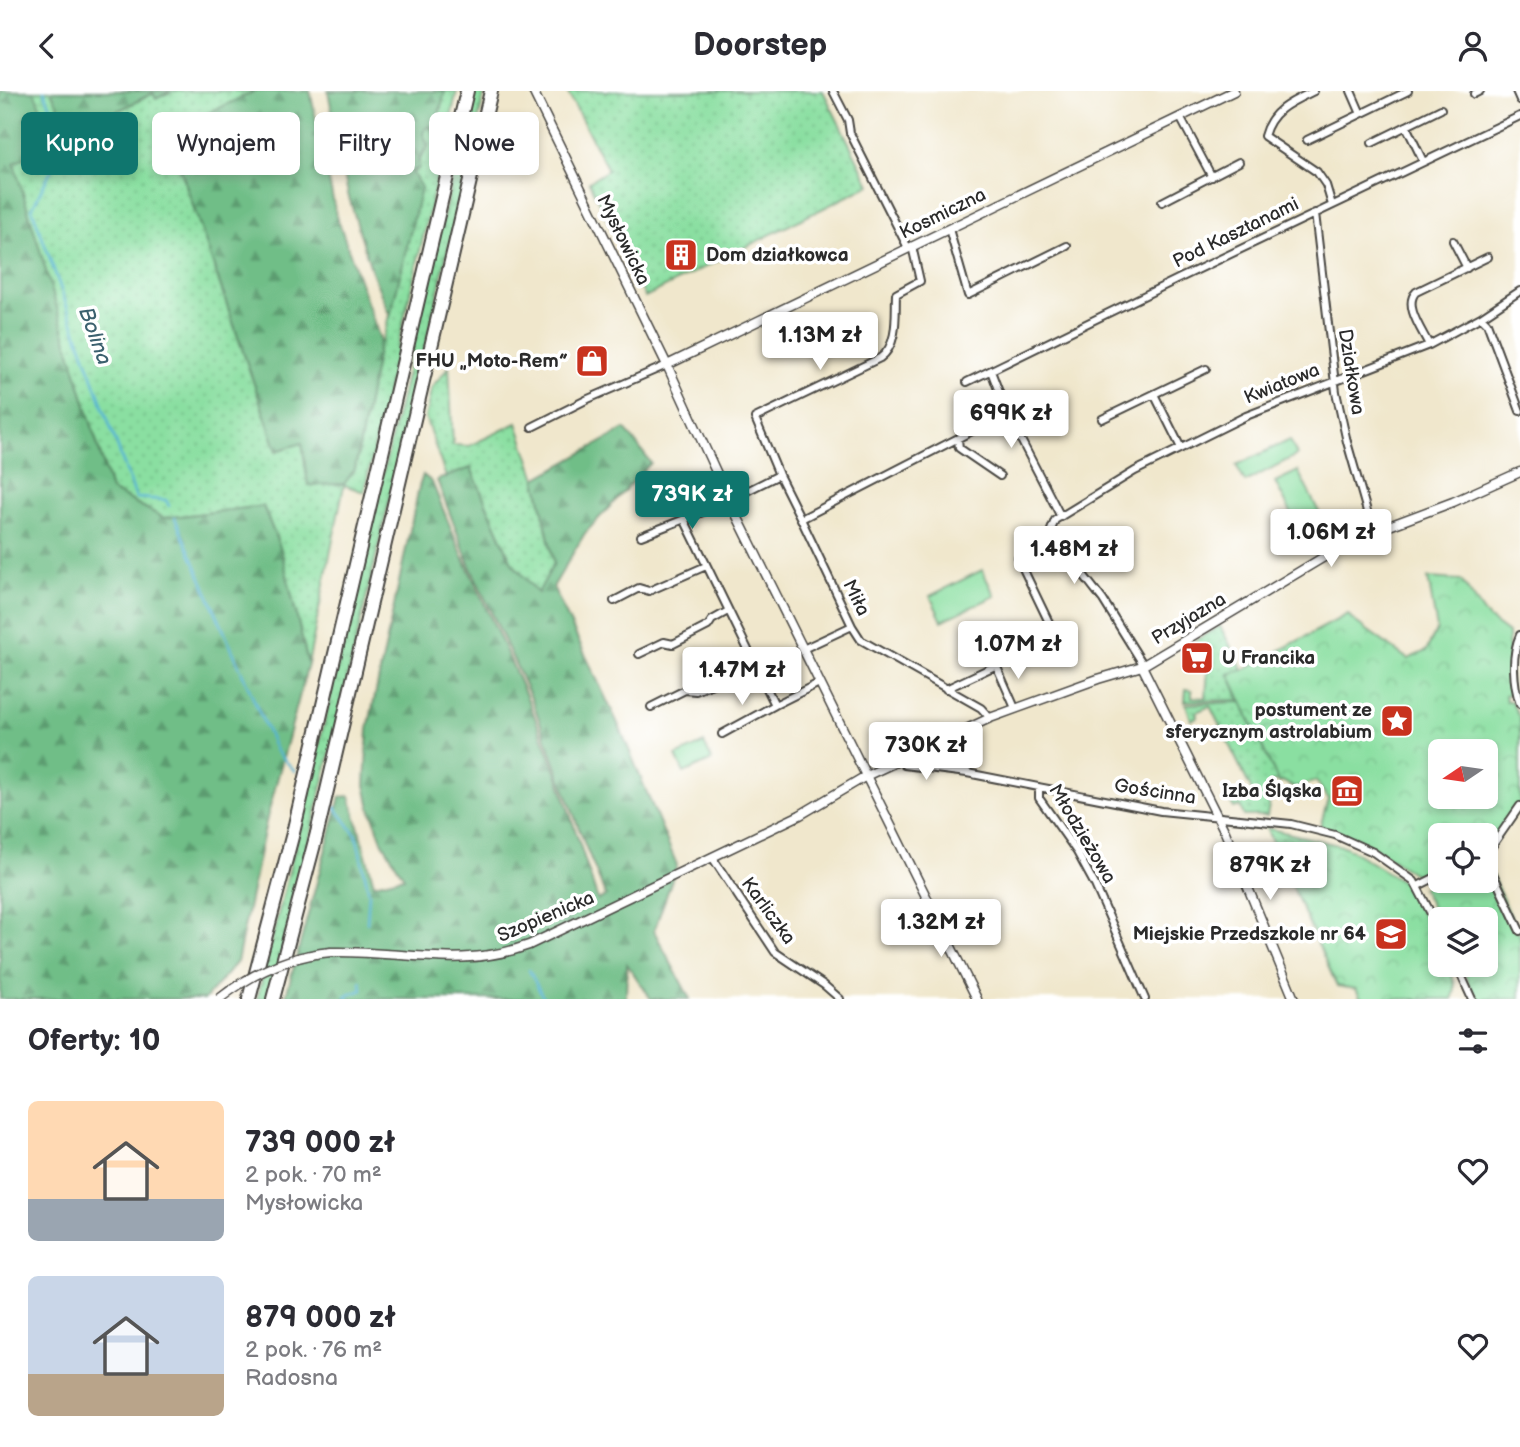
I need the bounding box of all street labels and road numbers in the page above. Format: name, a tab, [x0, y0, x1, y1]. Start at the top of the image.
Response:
street label: Kosmiczna	[896, 183, 990, 245]
street label: Mysłowicka	[591, 191, 655, 289]
street label: Pod Kasztanami	[1169, 193, 1303, 273]
street label: Działkowa	[1333, 327, 1369, 417]
street label: Kwiatowa	[1241, 358, 1323, 410]
street label: Miła	[837, 576, 875, 620]
street label: Przyjazna	[1148, 588, 1230, 650]
street label: Gościnna	[1113, 774, 1197, 810]
street label: Młodzieżowa	[1043, 780, 1121, 888]
street label: Karliczka	[736, 873, 800, 949]
street label: Szopienicka	[494, 886, 598, 948]

